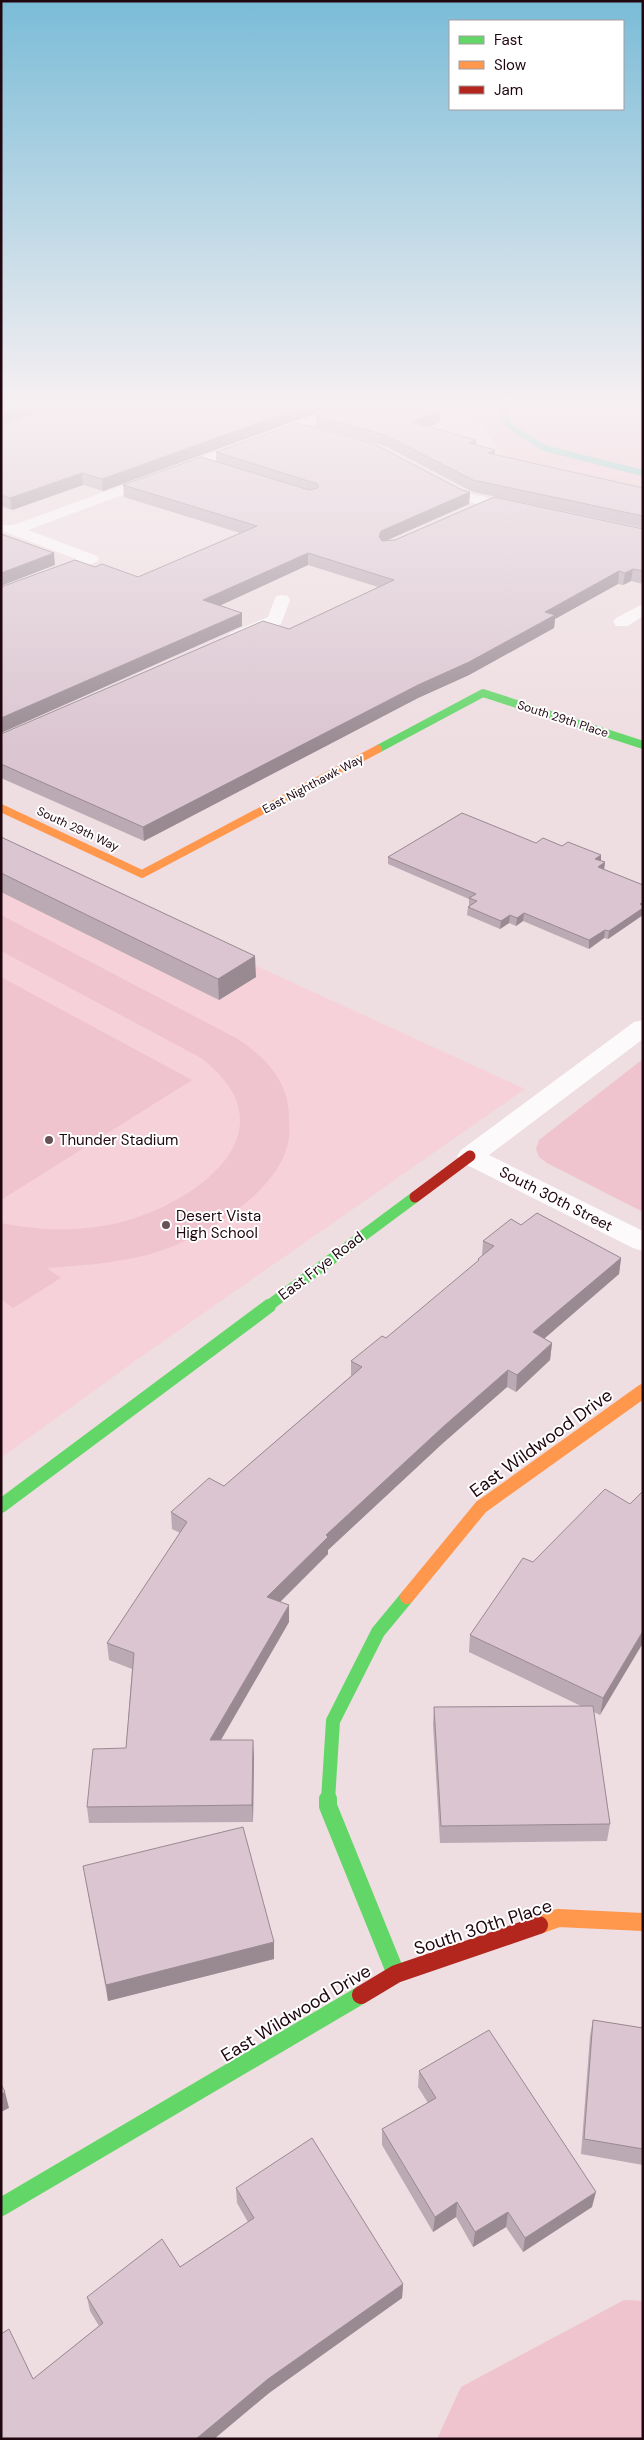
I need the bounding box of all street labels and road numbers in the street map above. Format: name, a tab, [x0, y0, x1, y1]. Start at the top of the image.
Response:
street label: South 29th Place	[515, 697, 611, 741]
street label: East Nighthawk Way	[260, 750, 367, 817]
street label: South 29th Way	[34, 803, 122, 855]
street label: South 30th Street	[496, 1162, 616, 1236]
street label: East Frye Road	[274, 1227, 368, 1305]
street label: East Wildwood Drive	[465, 1383, 617, 1503]
street label: South 30th Place	[411, 1893, 555, 1961]
street label: East Wildwood Drive	[217, 1959, 375, 2067]

